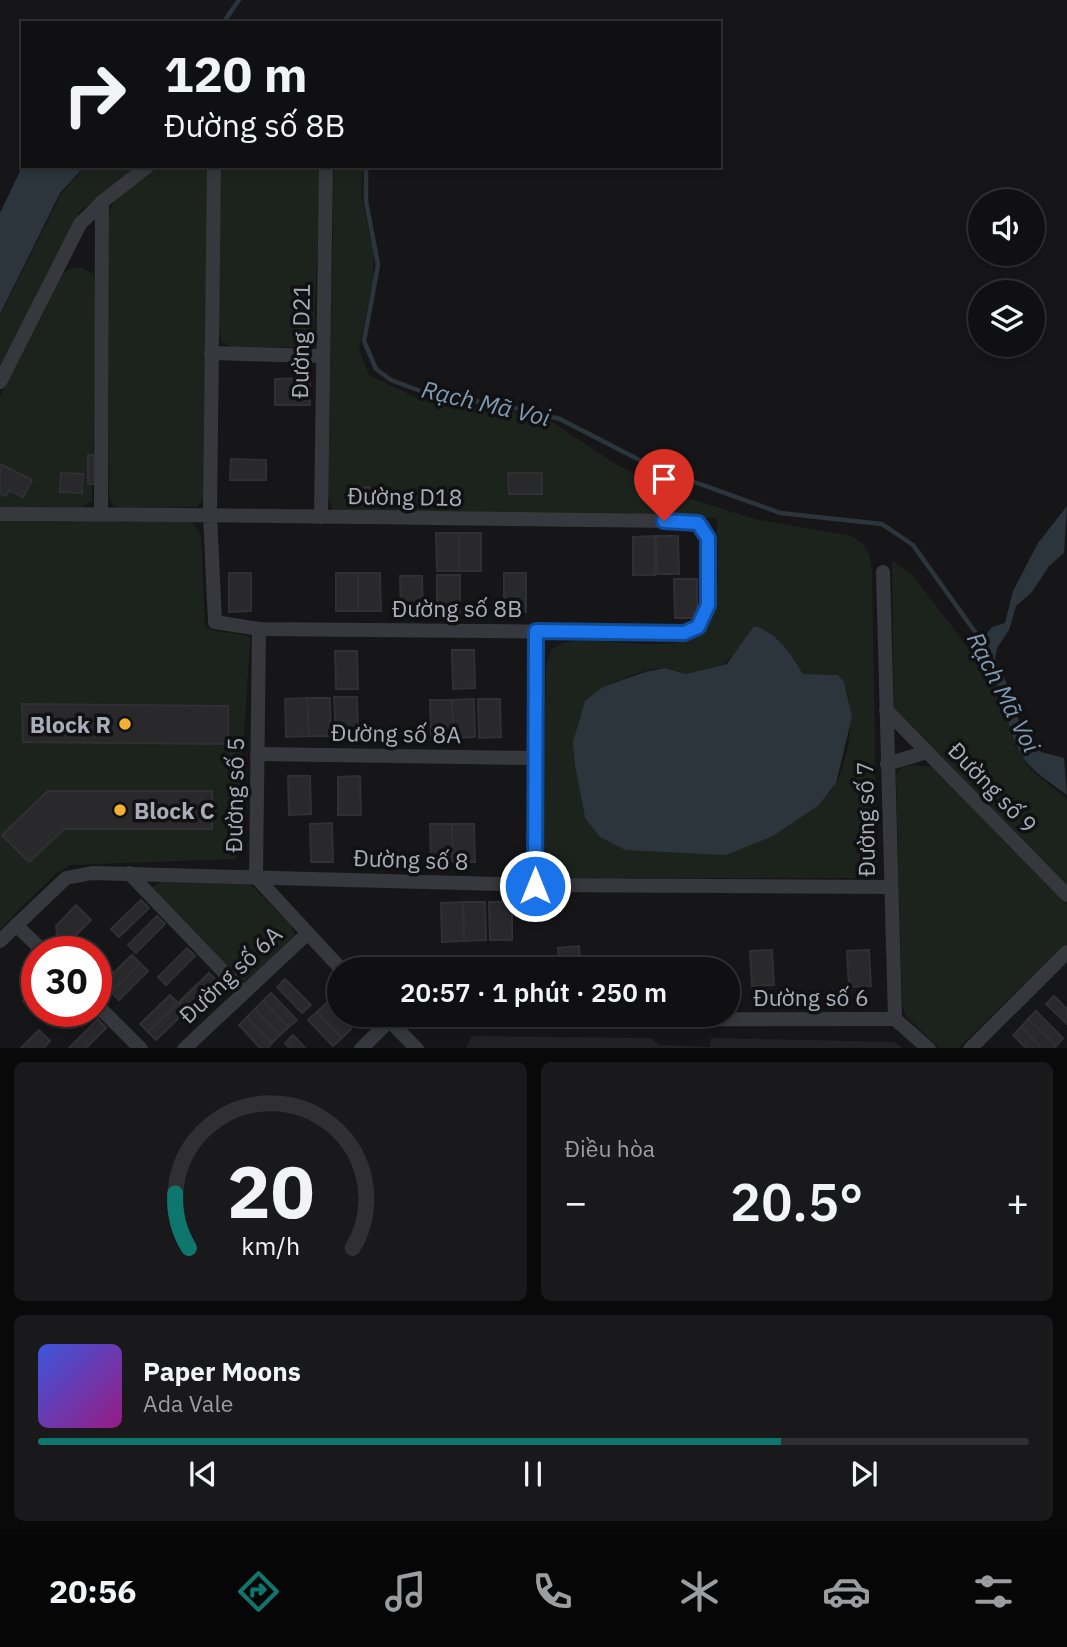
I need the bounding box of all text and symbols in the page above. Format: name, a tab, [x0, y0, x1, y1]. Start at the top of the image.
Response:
text: 120 m	[164, 42, 308, 105]
icon: right	[49, 49, 140, 140]
text: Đường số 8B	[164, 104, 345, 146]
map controls	[968, 189, 1045, 357]
button: sound	[968, 189, 1045, 266]
button: layers	[968, 280, 1045, 357]
street label: Đường D21	[284, 283, 316, 399]
water label: Rạch Mã Voi	[419, 373, 554, 433]
pin	[634, 449, 694, 521]
icon: arrive	[645, 460, 683, 498]
street label: Đường D18	[347, 480, 463, 512]
street label: Đường số 8B	[392, 593, 522, 623]
water label: Rạch Mã Voi	[960, 626, 1048, 758]
place label: Block R	[30, 709, 111, 739]
marker: Block R	[117, 716, 133, 732]
street label: Đường số 8A	[331, 717, 462, 749]
street label: Đường số 9	[942, 735, 1044, 839]
street label: Đường số 5	[218, 737, 250, 853]
street label: Đường số 7	[849, 761, 881, 877]
place label: Block C	[134, 795, 215, 825]
marker: Block C	[112, 802, 128, 818]
street label: Đường số 8	[353, 842, 469, 876]
position arrow	[498, 849, 572, 923]
street label: Đường số 6A	[172, 918, 288, 1029]
speed limit sign: 30	[21, 936, 112, 1027]
text: 20:57 · 1 phút · 250 m	[400, 975, 667, 1009]
street label: Đường số 6	[753, 982, 869, 1012]
text: Điều hòa	[565, 1133, 655, 1163]
text: 20	[227, 1143, 314, 1238]
text: 20.5°	[730, 1168, 864, 1235]
text: −	[565, 1177, 587, 1226]
text: +	[1006, 1177, 1029, 1226]
text: km/h	[241, 1228, 300, 1261]
text: Paper Moons	[143, 1354, 301, 1388]
text: Ada Vale	[143, 1388, 233, 1418]
icon: previous	[184, 1455, 222, 1493]
icon: pause	[514, 1455, 552, 1493]
icon: next	[845, 1455, 883, 1493]
icon: directions	[234, 1567, 283, 1616]
icon: music	[381, 1567, 430, 1616]
icon: phone	[528, 1567, 577, 1616]
icon: climate	[675, 1567, 724, 1616]
icon: car	[822, 1567, 871, 1616]
icon: filters	[969, 1567, 1018, 1616]
text: 20:56	[49, 1570, 136, 1612]

